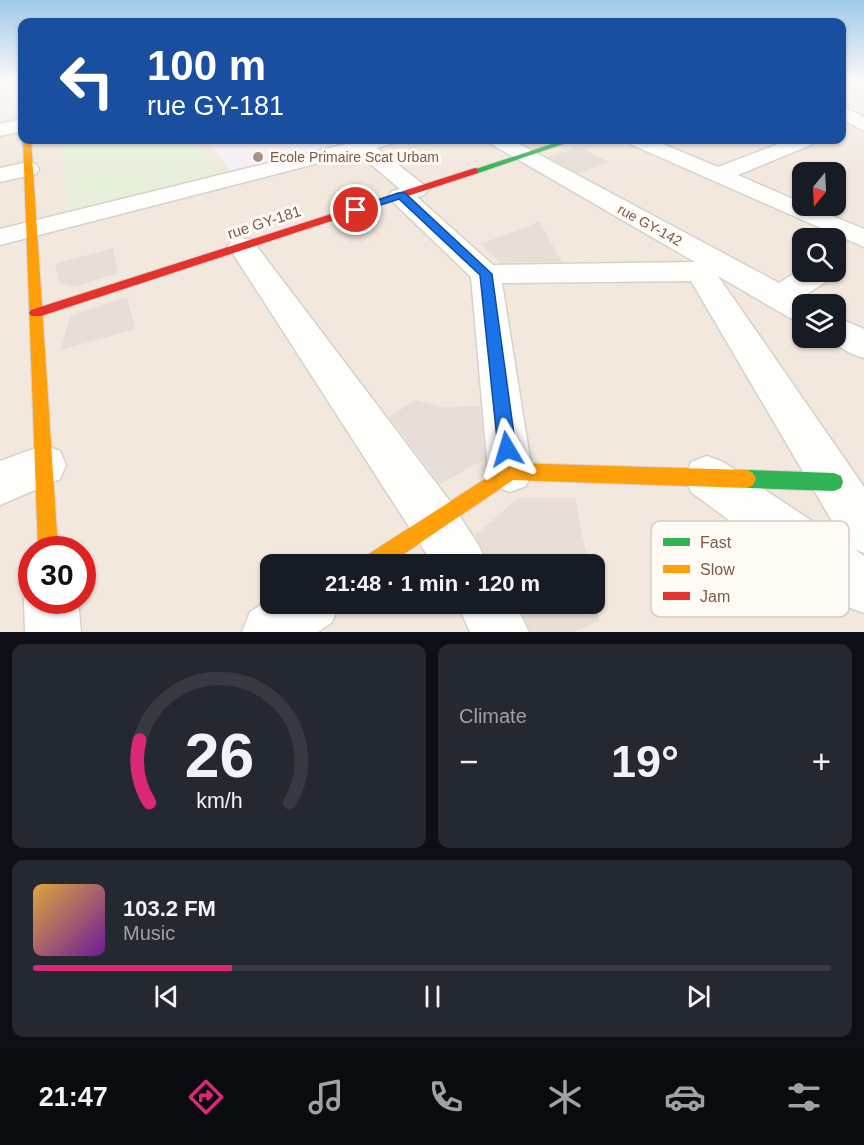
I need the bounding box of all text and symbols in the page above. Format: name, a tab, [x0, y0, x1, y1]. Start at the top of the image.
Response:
icon: left	[48, 42, 126, 120]
text: 100 m	[147, 42, 266, 89]
text: rue GY-181	[147, 91, 284, 121]
place label: Ecole Primaire Scat Urbam	[270, 149, 439, 165]
marker: Ecole Primaire Scat Urbam	[251, 150, 265, 164]
north arrow	[792, 162, 846, 216]
map controls	[792, 162, 846, 348]
pin	[330, 184, 381, 235]
icon: arrive	[339, 193, 372, 226]
street label: rue GY-142	[615, 201, 685, 249]
street label: rue GY-181	[225, 202, 303, 242]
button: search	[792, 228, 846, 282]
button: layers	[792, 294, 846, 348]
position arrow	[475, 417, 539, 481]
legend	[651, 521, 849, 617]
text: Fast	[700, 534, 732, 551]
speed limit sign: 30	[18, 536, 96, 614]
text: Slow	[700, 561, 735, 578]
text: 21:48 · 1 min · 120 m	[325, 571, 540, 596]
text: Jam	[700, 588, 730, 605]
text: Climate	[459, 705, 527, 727]
text: 26	[184, 721, 254, 790]
text: 19°	[611, 736, 679, 787]
text: −	[459, 743, 478, 780]
text: +	[812, 743, 831, 780]
text: km/h	[196, 789, 242, 813]
text: 103.2 FM	[123, 896, 216, 921]
text: Music	[123, 922, 175, 944]
icon: previous	[150, 980, 183, 1013]
icon: pause	[416, 980, 449, 1013]
icon: next	[682, 980, 715, 1013]
icon: directions	[185, 1076, 227, 1118]
icon: music	[305, 1076, 347, 1118]
icon: phone	[425, 1076, 467, 1118]
icon: climate	[544, 1076, 586, 1118]
icon: car	[664, 1076, 706, 1118]
icon: filters	[783, 1076, 825, 1118]
text: 21:47	[39, 1082, 108, 1112]

